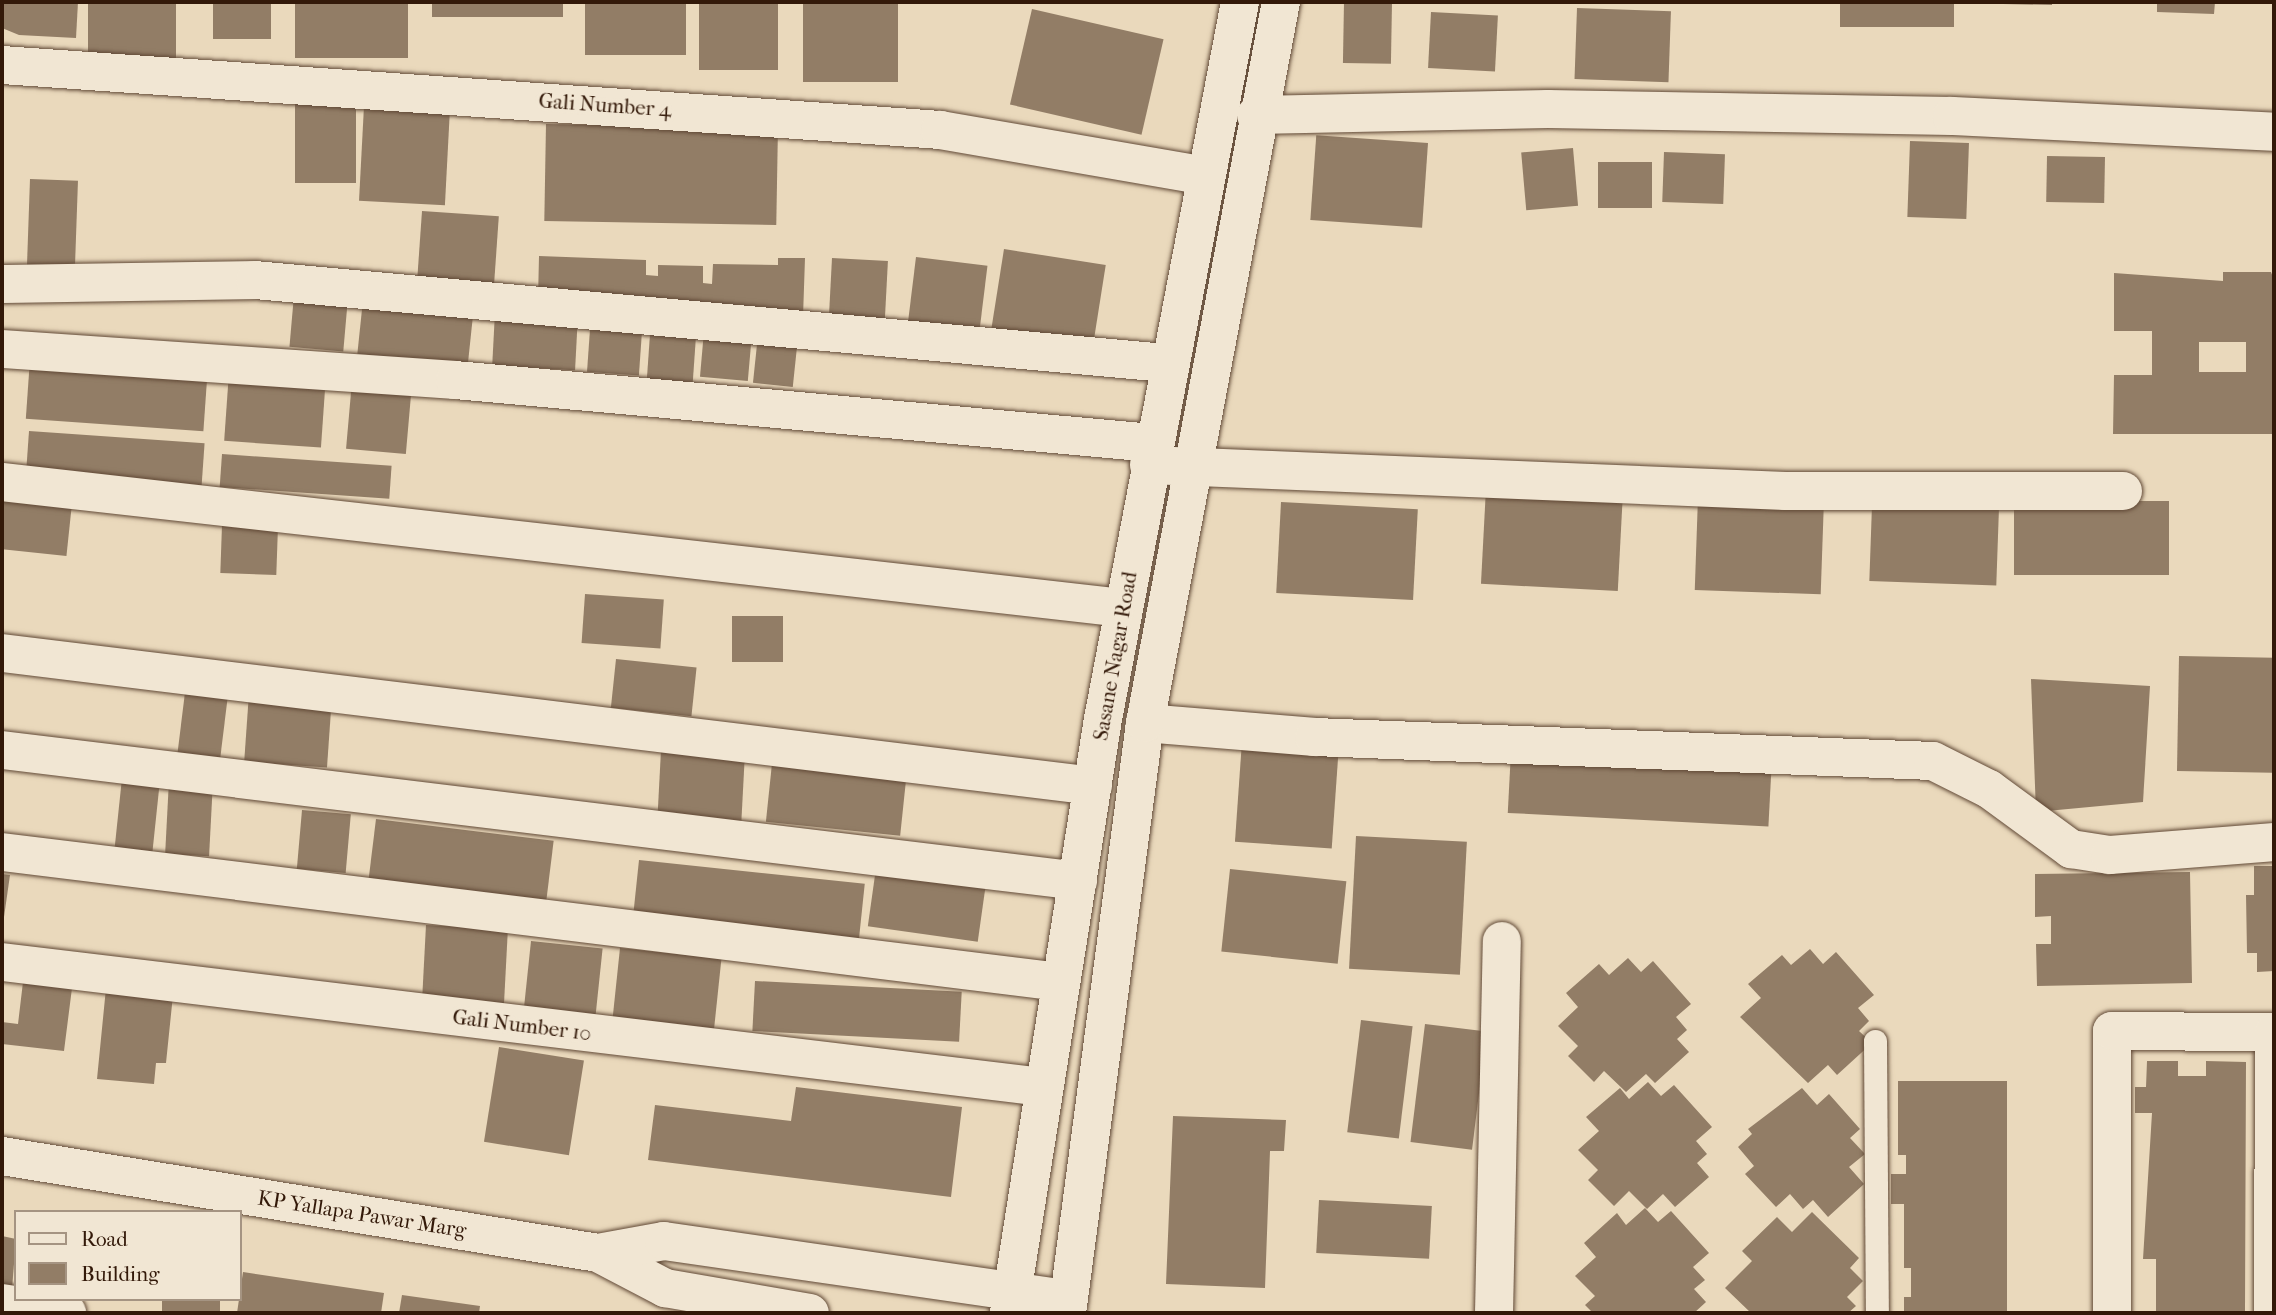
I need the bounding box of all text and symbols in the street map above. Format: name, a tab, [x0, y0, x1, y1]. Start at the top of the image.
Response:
street label: Gali Number 4	[538, 88, 672, 122]
street label: Sasane Nagar Road	[1088, 569, 1142, 743]
street label: Gali Number 10	[451, 1004, 593, 1046]
street label: KP Yallapa Pawar Marg	[256, 1185, 468, 1243]
legend	[14, 1210, 242, 1301]
text: Road	[81, 1227, 128, 1251]
text: Building	[81, 1262, 159, 1286]

